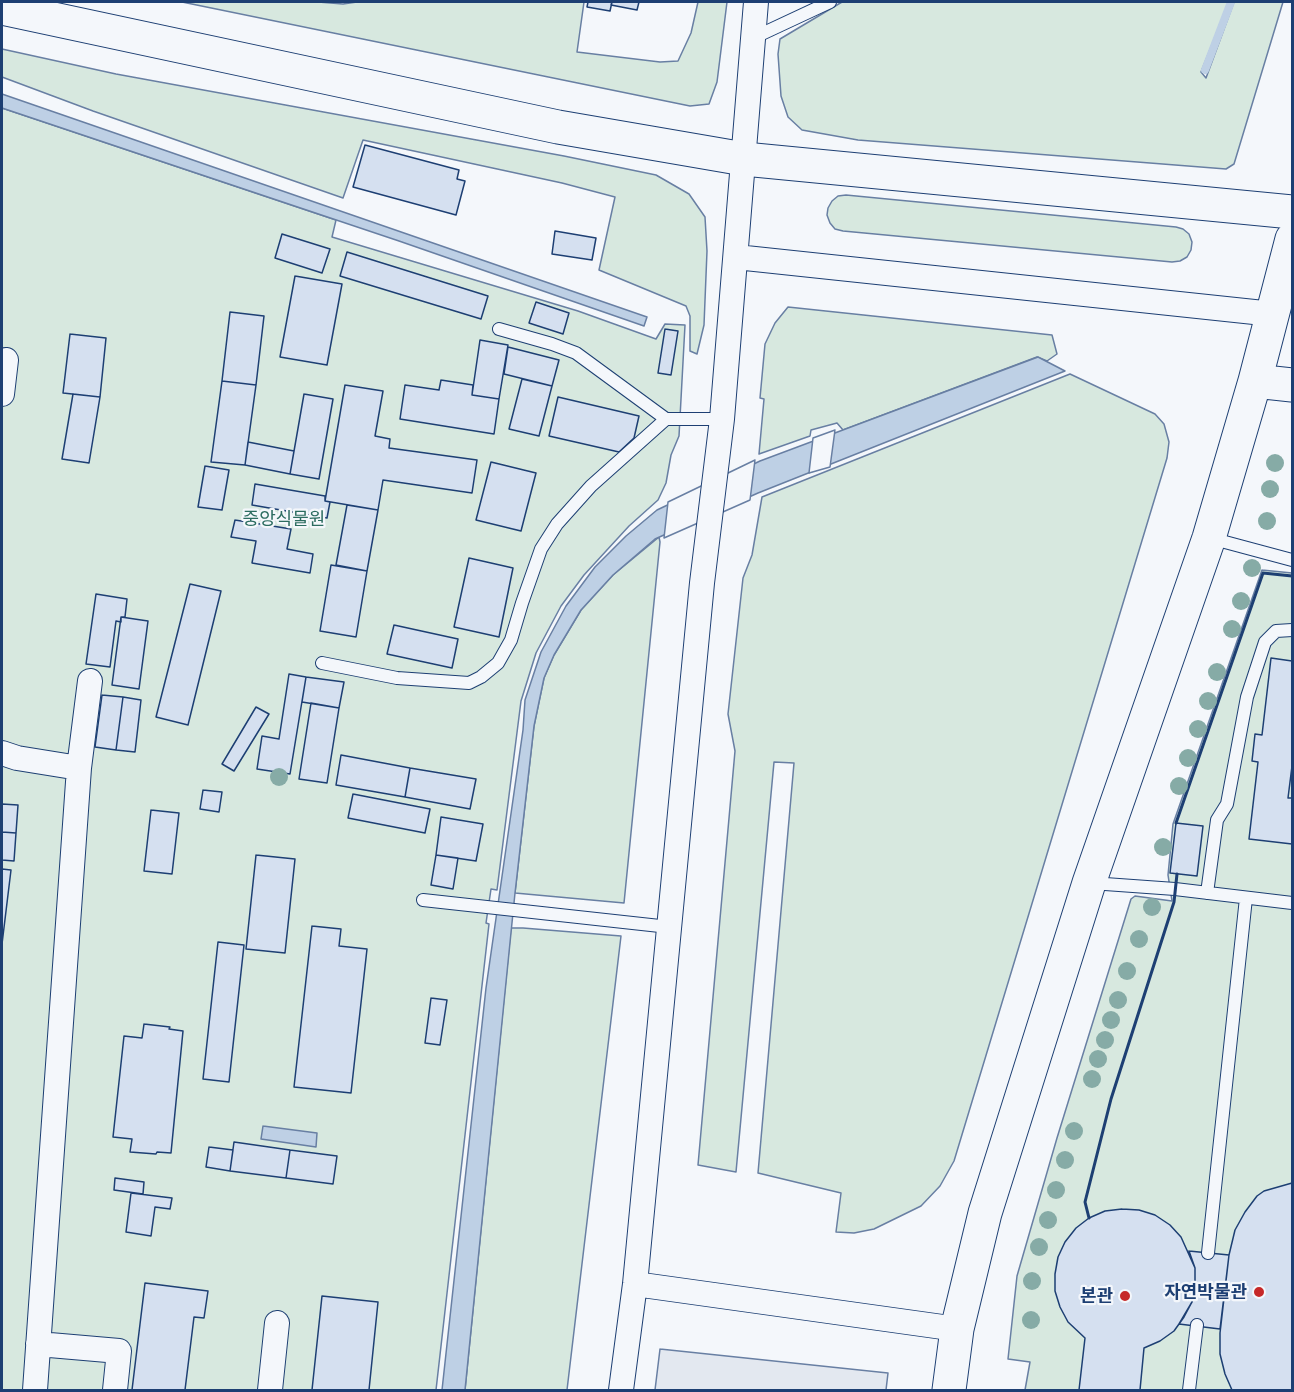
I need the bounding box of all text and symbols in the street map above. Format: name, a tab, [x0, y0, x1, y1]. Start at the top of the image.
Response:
park label: 중앙식물원	[243, 508, 325, 530]
place label: 자연박물관	[1164, 1281, 1247, 1303]
place label: 본관	[1080, 1285, 1113, 1307]
marker: 자연박물관	[1252, 1285, 1266, 1299]
marker: 본관	[1118, 1289, 1132, 1303]

